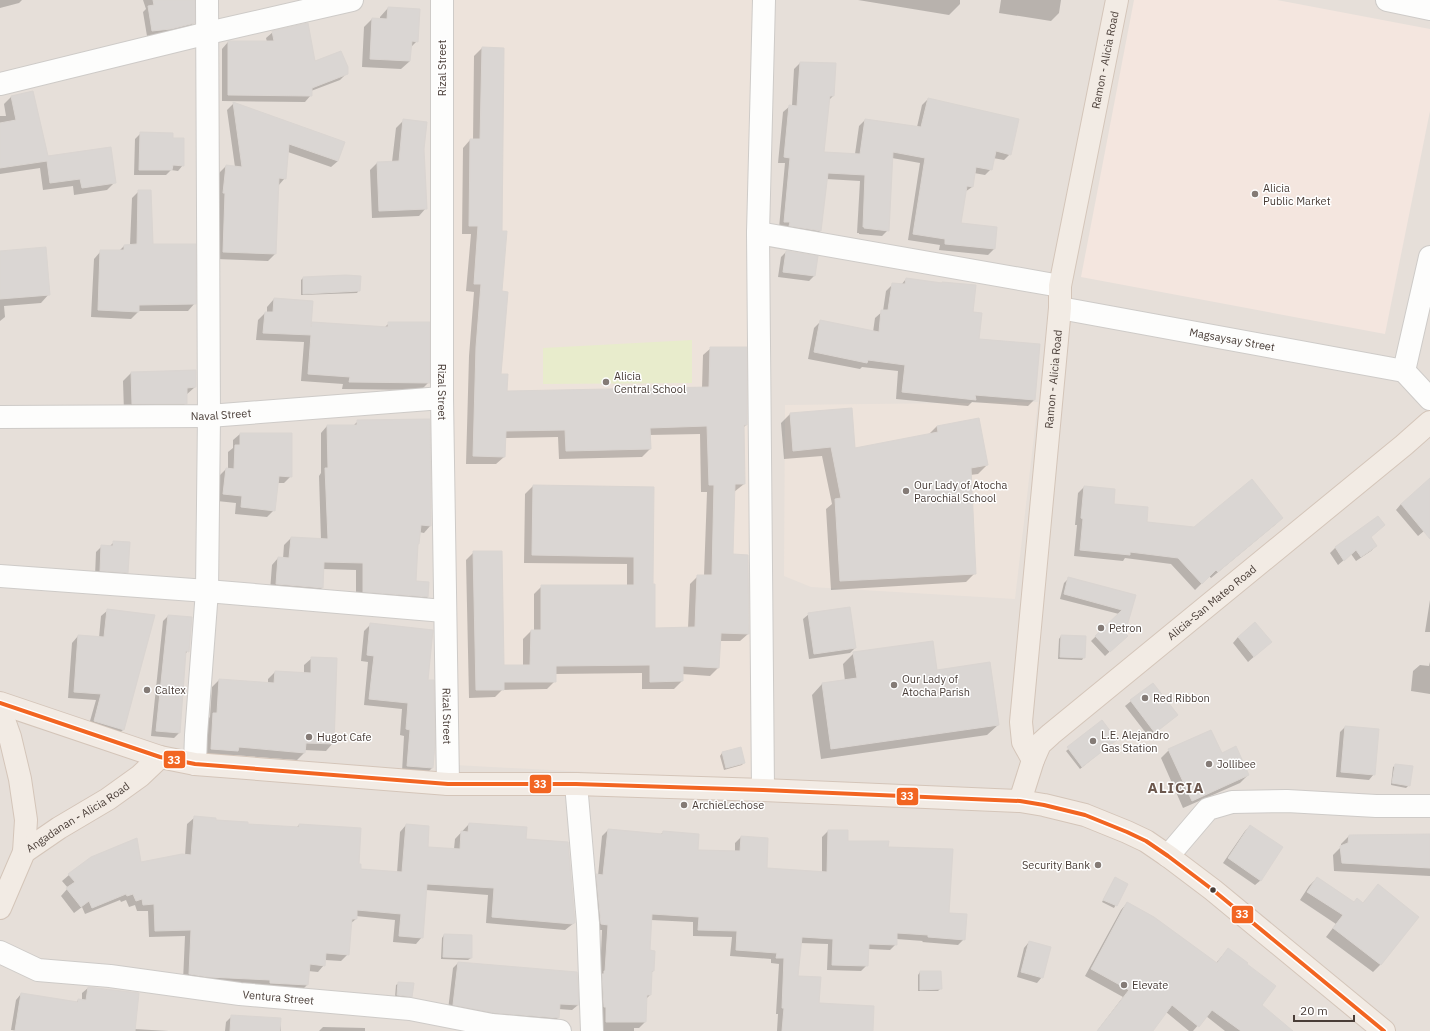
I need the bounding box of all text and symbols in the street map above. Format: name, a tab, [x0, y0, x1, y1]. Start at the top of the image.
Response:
street label: Ramon - Alicia Road	[1088, 10, 1122, 110]
street label: Rizal Street	[435, 40, 449, 96]
place label: Alicia Public Market	[1263, 181, 1331, 208]
marker: Alicia Public Market	[1250, 189, 1260, 199]
street label: Magsaysay Street	[1188, 325, 1276, 354]
street label: Ramon - Alicia Road	[1042, 329, 1065, 429]
street label: Rizal Street	[435, 364, 449, 421]
place label: Alicia Central School	[614, 369, 686, 396]
marker: Alicia Central School	[601, 377, 611, 387]
street label: Naval Street	[191, 406, 252, 423]
place label: Our Lady of Atocha Parochial School	[914, 478, 1008, 505]
marker: Our Lady of Atocha Parochial School	[901, 486, 911, 496]
street label: Alicia-San Mateo Road	[1164, 562, 1259, 643]
place label: Petron	[1109, 621, 1142, 635]
marker: Petron	[1096, 623, 1106, 633]
place label: Our Lady of Atocha Parish	[902, 672, 970, 699]
marker: Our Lady of Atocha Parish	[889, 680, 899, 690]
place label: Caltex	[155, 683, 186, 697]
marker: Caltex	[142, 685, 152, 695]
street label: Rizal Street	[440, 688, 454, 745]
place label: Red Ribbon	[1153, 691, 1210, 705]
marker: Red Ribbon	[1140, 693, 1150, 703]
place label: L.E. Alejandro Gas Station	[1101, 728, 1169, 755]
place label: Hugot Cafe	[317, 730, 372, 744]
marker: Hugot Cafe	[304, 732, 314, 742]
marker: L.E. Alejandro Gas Station	[1088, 736, 1098, 746]
line badge: 33	[163, 750, 186, 769]
text: 33	[167, 753, 181, 767]
place label: Jollibee	[1217, 757, 1256, 771]
marker: Jollibee	[1204, 759, 1214, 769]
line badge: 33	[529, 774, 552, 794]
text: 33	[533, 777, 547, 791]
district label: ALICIA	[1147, 778, 1205, 797]
street label: Angadanan - Alicia Road	[23, 779, 132, 856]
line badge: 33	[896, 787, 919, 806]
text: 33	[900, 789, 914, 803]
place label: ArchieLechose	[692, 798, 764, 812]
marker: ArchieLechose	[679, 800, 689, 810]
place label: Security Bank	[1022, 858, 1090, 872]
marker: Security Bank	[1093, 860, 1103, 870]
unlabelled marker	[1208, 885, 1218, 895]
line badge: 33	[1231, 905, 1254, 924]
text: 33	[1235, 907, 1249, 921]
place label: Elevate	[1132, 978, 1168, 992]
marker: Elevate	[1119, 980, 1129, 990]
street label: Ventura Street	[242, 987, 315, 1008]
scale bar	[1294, 997, 1354, 1023]
text: 20 m	[1300, 1003, 1328, 1018]

